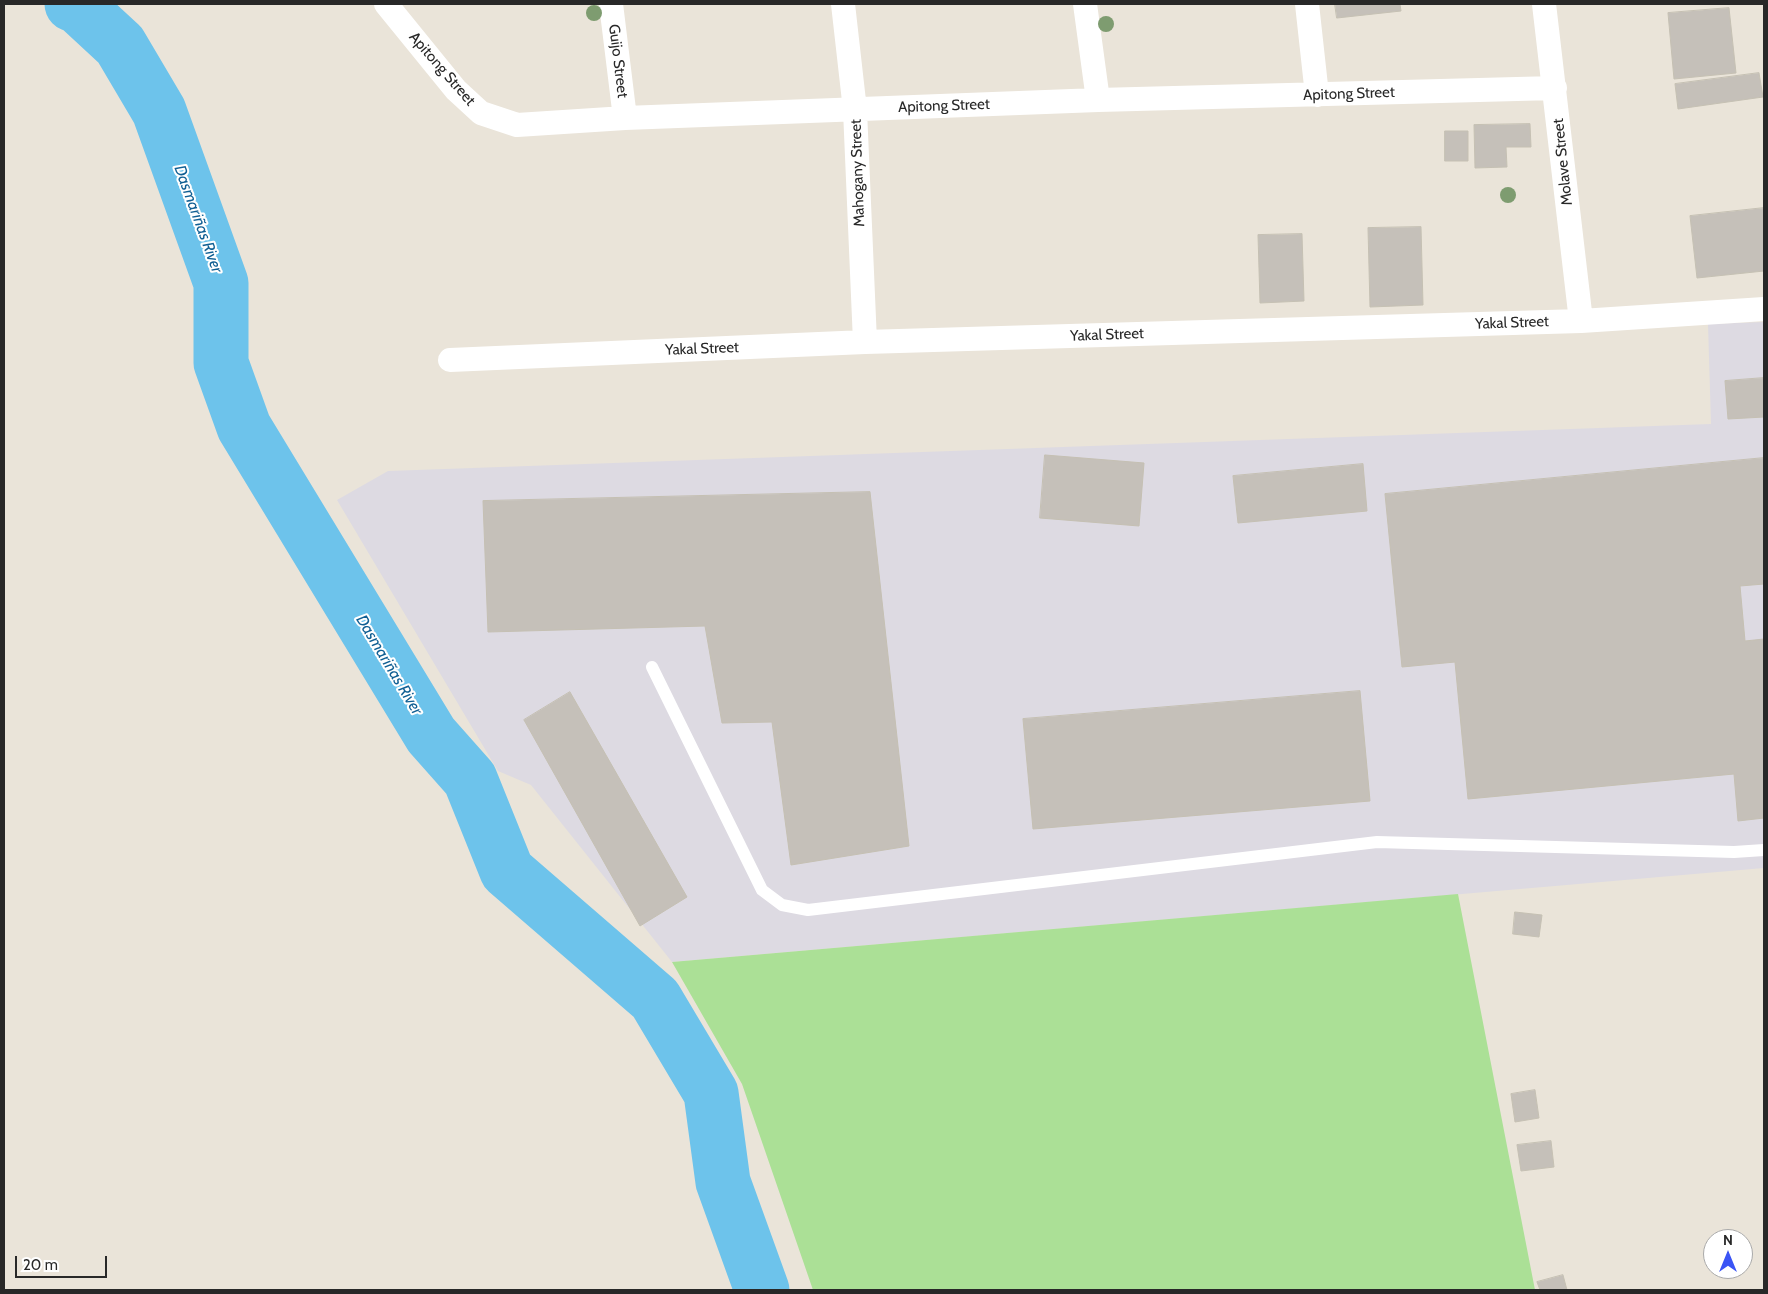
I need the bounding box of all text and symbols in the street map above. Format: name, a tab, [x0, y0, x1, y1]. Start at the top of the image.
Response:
street label: Guijo Street	[605, 23, 631, 99]
street label: Apitong Street	[405, 28, 479, 110]
street label: Apitong Street	[1303, 83, 1395, 105]
street label: Apitong Street	[898, 95, 990, 117]
street label: Molave Street	[1549, 118, 1577, 206]
street label: Mahogany Street	[847, 119, 869, 227]
water label: Dasmariñas River	[170, 163, 226, 275]
street label: Yakal Street	[1475, 313, 1549, 333]
street label: Yakal Street	[1070, 325, 1144, 345]
street label: Yakal Street	[665, 339, 739, 359]
water label: Dasmariñas River	[352, 612, 426, 718]
north arrow	[1703, 1229, 1753, 1279]
text: N	[1723, 1231, 1733, 1249]
scale bar	[18, 1246, 110, 1278]
text: 20 m	[23, 1256, 58, 1274]

